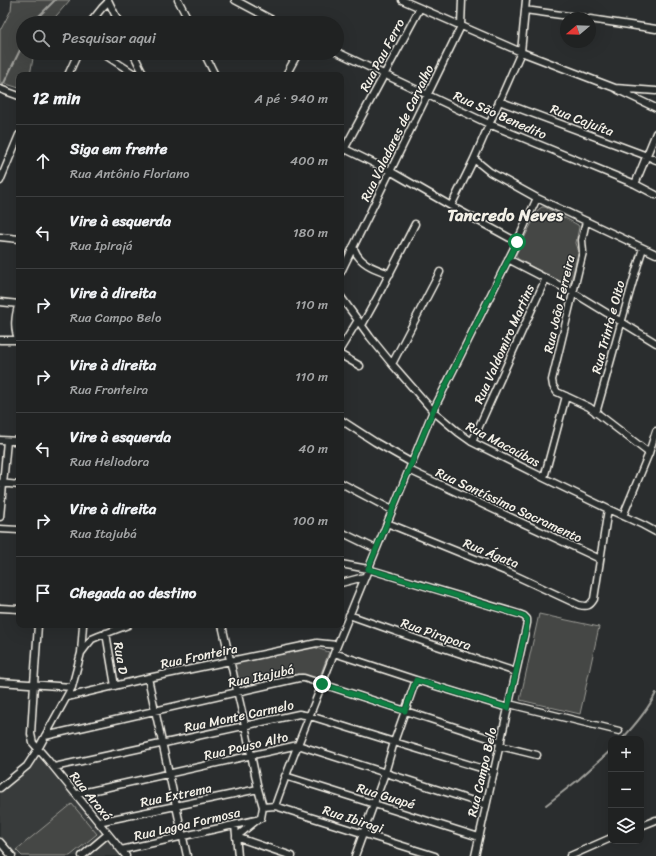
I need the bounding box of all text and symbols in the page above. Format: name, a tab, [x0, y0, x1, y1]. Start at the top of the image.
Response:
north arrow	[560, 12, 596, 48]
street label: Rua Pau Ferro	[353, 14, 411, 96]
search box	[16, 16, 344, 60]
text: Pesquisar aqui	[62, 25, 156, 51]
icon: search	[30, 27, 52, 49]
street label: Rua Valadares de Carvalho	[354, 60, 440, 206]
text: 12 min	[32, 83, 80, 113]
street label: Rua São Benedito	[450, 84, 551, 146]
text: A pé · 940 m	[255, 87, 328, 110]
street label: Rua Cajuíta	[547, 97, 618, 143]
text: Siga em frente	[70, 136, 167, 162]
text: 400 m	[290, 149, 328, 172]
icon: ahead	[32, 150, 54, 172]
text: Rua Antônio Floriano	[70, 162, 189, 185]
district label: Tancredo Neves	[447, 200, 564, 230]
text: Vire à esquerda	[70, 208, 171, 234]
text: 180 m	[293, 221, 328, 244]
icon: left	[32, 222, 54, 244]
route start	[508, 233, 526, 251]
text: Rua Ipirajá	[70, 234, 133, 257]
street label: Rua João Ferreira	[537, 252, 582, 355]
street label: Rua Trinta e Oito	[584, 277, 632, 376]
text: Vire à direita	[70, 280, 156, 306]
street label: Rua Valdomiro Martins	[467, 280, 541, 408]
text: 110 m	[295, 293, 328, 316]
icon: right	[32, 294, 54, 316]
text: Rua Campo Belo	[70, 306, 161, 329]
text: Vire à direita	[70, 352, 156, 378]
text: 110 m	[295, 365, 328, 388]
icon: right	[32, 366, 54, 388]
text: Rua Fronteira	[70, 378, 148, 401]
street label: Rua Macaúbas	[462, 415, 545, 474]
text: Vire à esquerda	[70, 424, 171, 450]
text: 40 m	[298, 437, 328, 460]
icon: left	[32, 438, 54, 460]
text: Rua Heliodora	[70, 450, 149, 473]
street label: Rua Santíssimo Sacramento	[432, 461, 587, 549]
text: Vire à direita	[70, 496, 156, 522]
text: 100 m	[293, 509, 328, 532]
icon: right	[32, 510, 54, 532]
text: Rua Itajubá	[70, 522, 137, 545]
street label: Rua Ágata	[460, 531, 523, 575]
text: Chegada ao destino	[70, 580, 196, 606]
icon: arrive	[32, 582, 54, 604]
street label: Rua Pirapora	[398, 611, 475, 657]
street label: Rua Fronteira	[158, 637, 240, 675]
street label: Rua D	[107, 640, 135, 676]
street label: Rua Itajubá	[226, 658, 297, 694]
route end	[313, 675, 331, 693]
street label: Rua Monte Carmelo	[182, 693, 296, 739]
street label: Rua Campo Belo	[461, 724, 504, 819]
street label: Rua Pouso Alto	[202, 725, 291, 767]
map controls	[608, 736, 644, 844]
button: +	[608, 736, 644, 772]
street label: Rua Araxá	[64, 766, 119, 826]
button: −	[608, 772, 644, 808]
street label: Rua Extrema	[138, 776, 214, 814]
street label: Rua Guapé	[354, 776, 418, 816]
street label: Rua Ibiragi	[320, 798, 387, 840]
street label: Rua Lagoa Formosa	[132, 801, 243, 847]
button: layers	[608, 808, 644, 844]

